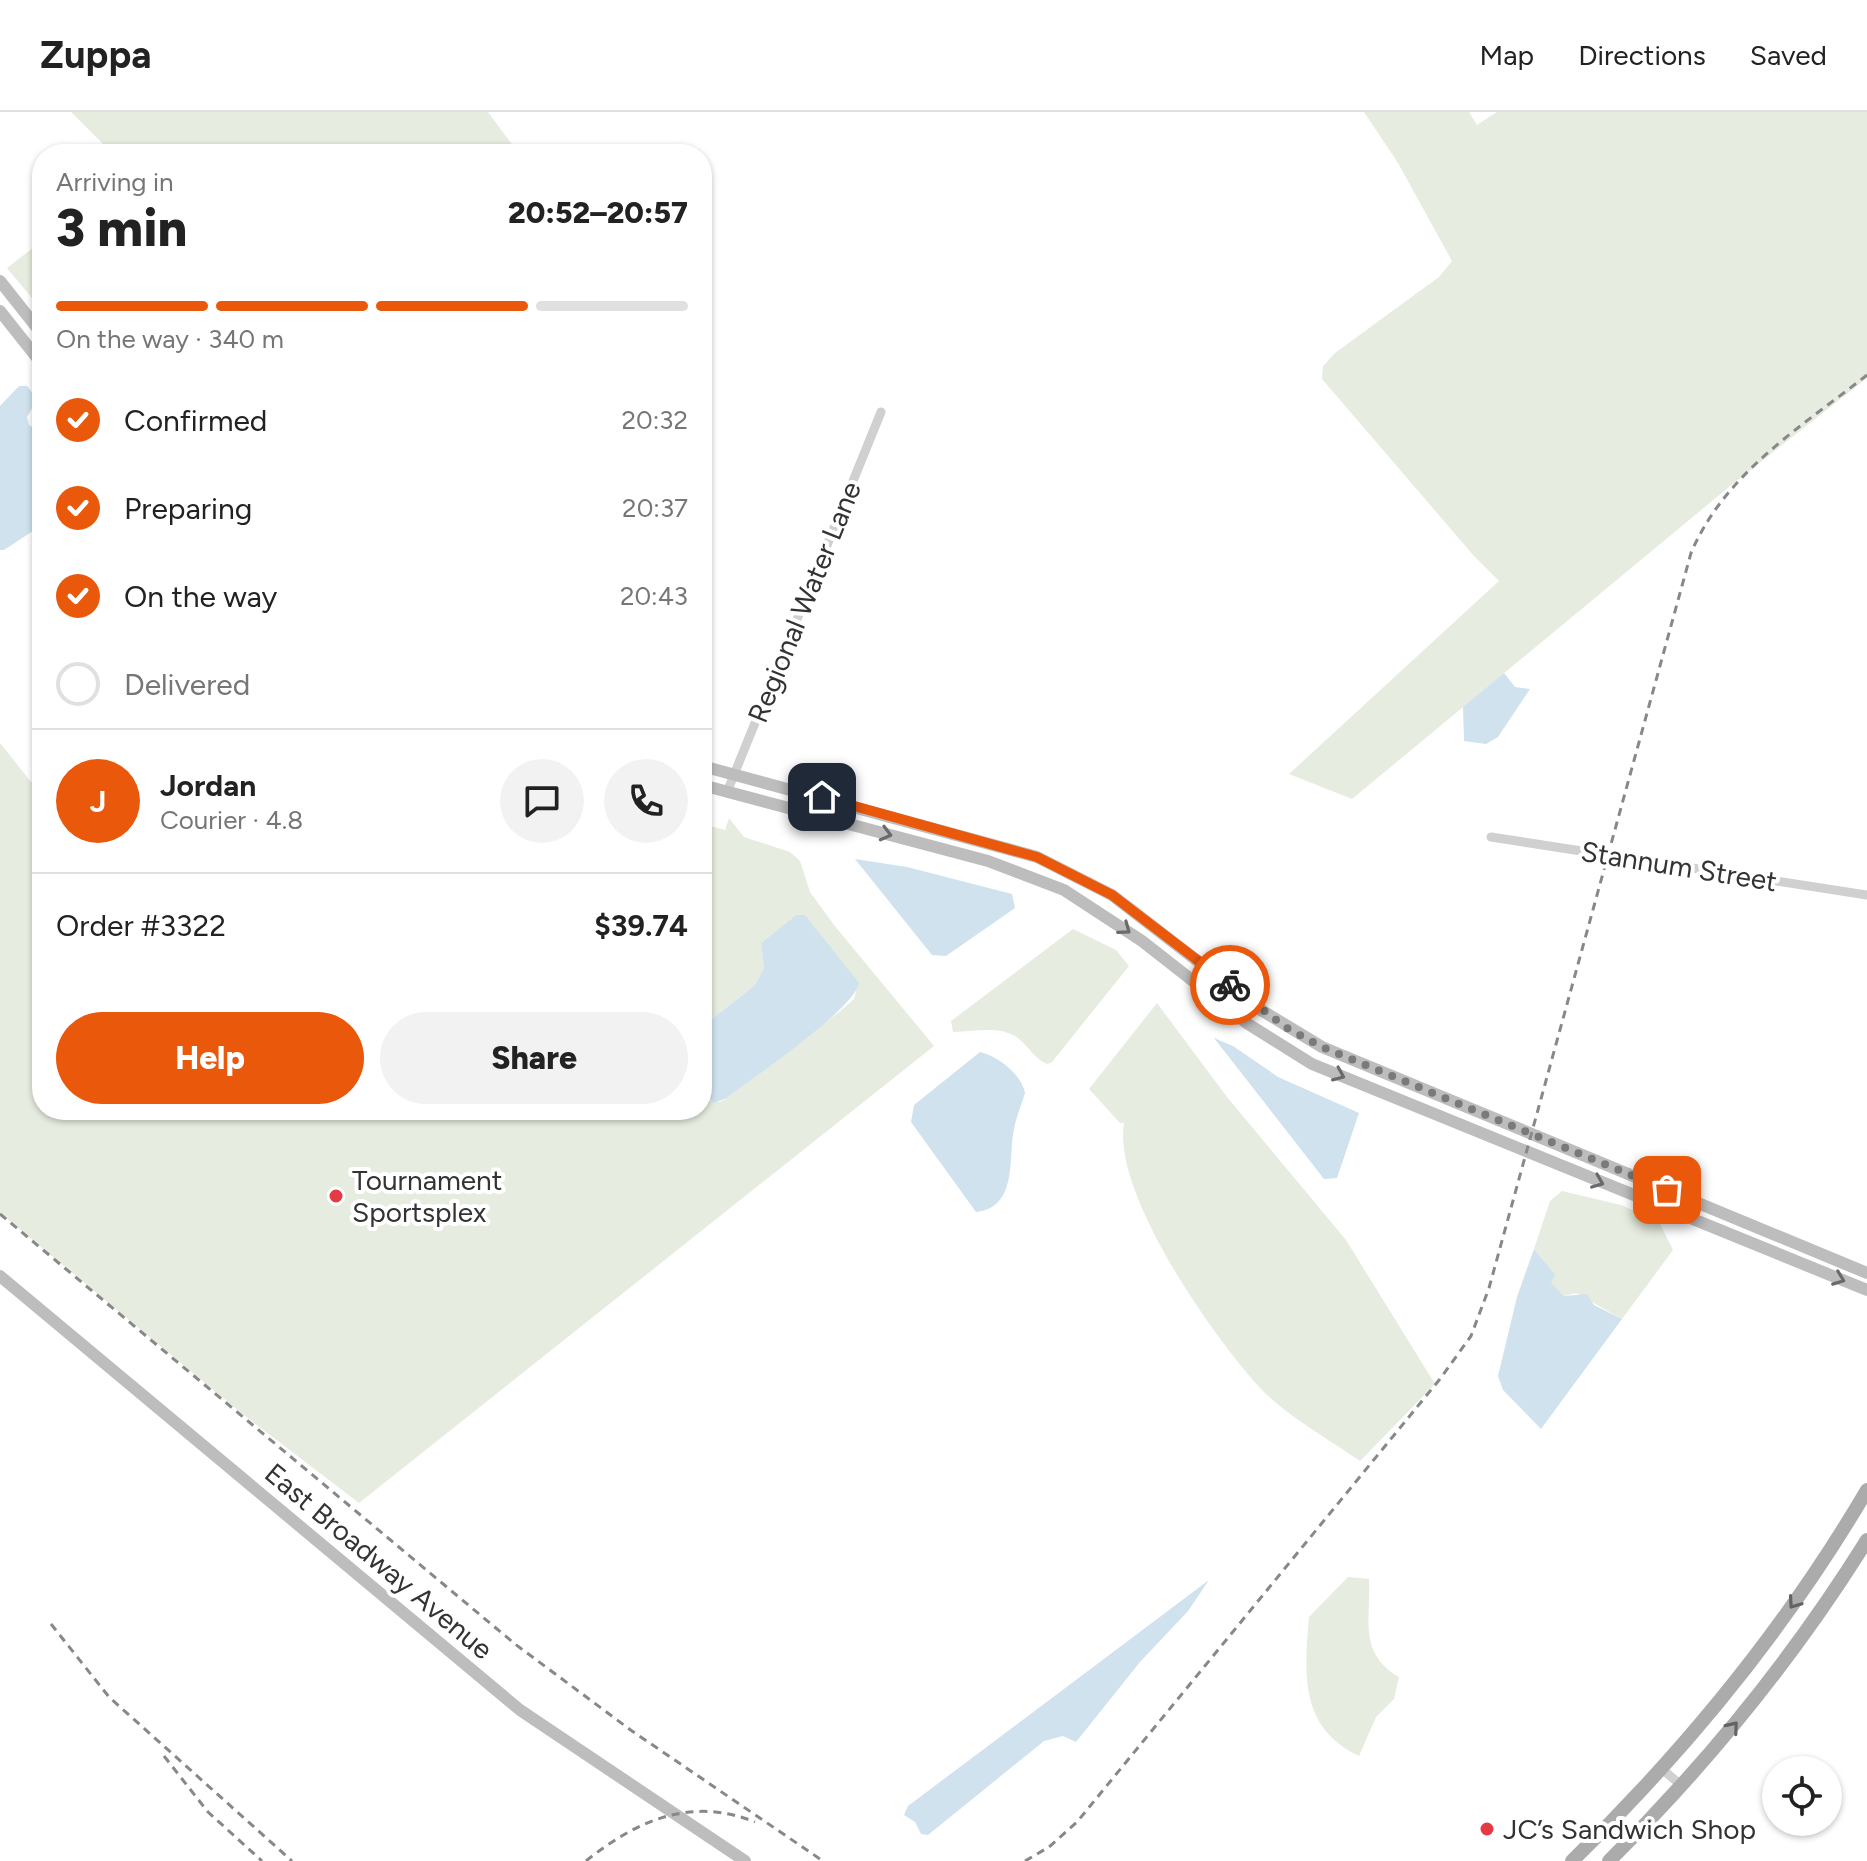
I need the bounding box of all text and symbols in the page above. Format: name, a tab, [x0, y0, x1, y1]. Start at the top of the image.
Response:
text: Zuppa	[40, 32, 152, 78]
text: Map	[1480, 38, 1534, 72]
text: Directions	[1578, 38, 1706, 72]
text: Saved	[1750, 38, 1827, 72]
text: Arriving in	[56, 166, 174, 198]
text: 20:52–20:57	[508, 194, 688, 231]
text: 3 min	[56, 197, 187, 259]
text: On the way · 340 m	[56, 323, 284, 355]
icon: check	[56, 398, 100, 442]
text: Confirmed	[124, 402, 267, 439]
text: 20:32	[622, 404, 688, 436]
street label: Regional Water Lane	[740, 477, 868, 727]
icon: check	[56, 486, 100, 530]
text: Preparing	[124, 490, 252, 527]
text: 20:37	[622, 492, 688, 524]
icon: check	[56, 574, 100, 618]
text: On the way	[124, 578, 277, 615]
text: 20:43	[620, 580, 688, 612]
text: Delivered	[124, 666, 250, 703]
button: chat	[500, 759, 584, 843]
button: phone	[604, 759, 688, 843]
pin	[788, 763, 856, 831]
text: Jordan	[160, 767, 256, 804]
icon: home	[800, 775, 844, 819]
text: J	[90, 783, 106, 820]
text: Courier · 4.8	[160, 804, 303, 836]
one-way arrow	[878, 825, 892, 841]
street label: Stannum Street	[1579, 834, 1779, 898]
text: Order #3322	[56, 907, 226, 944]
text: $39.74	[594, 907, 688, 944]
one-way arrow	[1117, 919, 1131, 934]
courier	[1190, 945, 1270, 1025]
icon: bike	[1208, 963, 1252, 1007]
button: Help	[56, 1012, 364, 1104]
button: Share	[380, 1012, 688, 1104]
one-way arrow	[1331, 1066, 1345, 1082]
pin	[1633, 1156, 1701, 1224]
place label: Tournament Sportsplex	[352, 1163, 502, 1229]
icon: bag	[1645, 1168, 1689, 1212]
one-way arrow	[1590, 1173, 1604, 1189]
marker: Tournament Sportsplex	[327, 1187, 345, 1205]
one-way arrow	[1831, 1269, 1845, 1286]
street label: East Broadway Avenue	[258, 1456, 500, 1666]
one-way arrow	[1789, 1594, 1804, 1608]
one-way arrow	[1723, 1722, 1738, 1736]
map controls	[1762, 1756, 1842, 1836]
button: locate	[1762, 1756, 1842, 1836]
place label: JC’s Sandwich Shop	[1503, 1812, 1756, 1846]
marker: JC’s Sandwich Shop	[1478, 1820, 1496, 1838]

